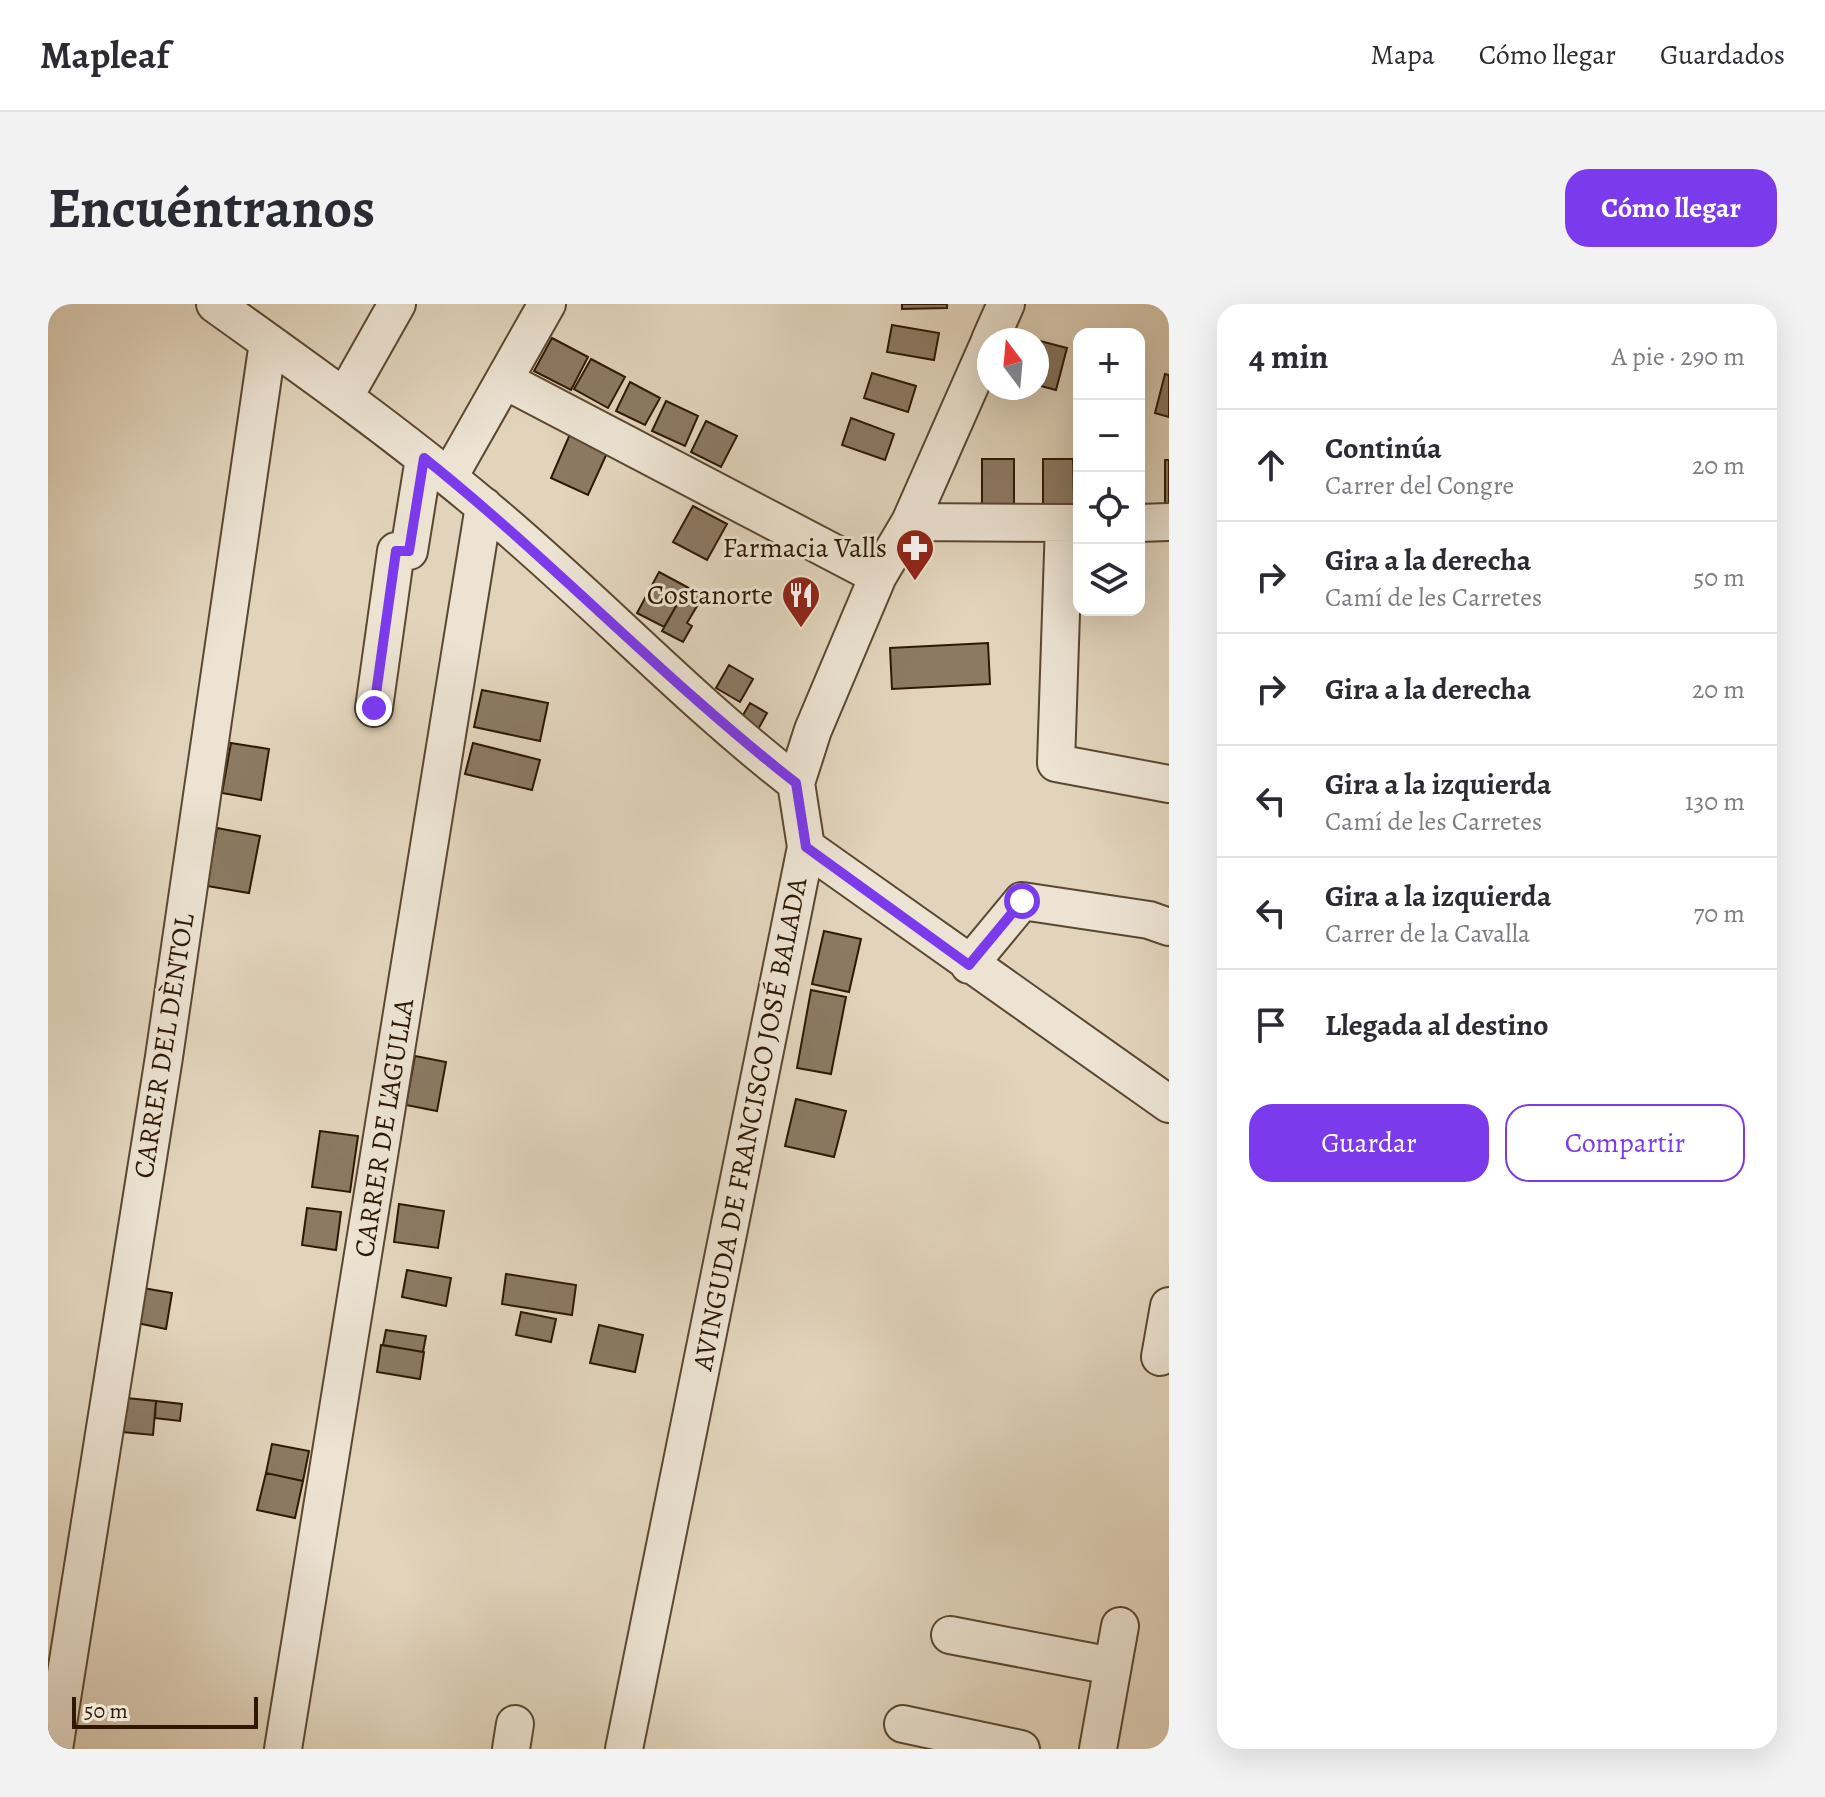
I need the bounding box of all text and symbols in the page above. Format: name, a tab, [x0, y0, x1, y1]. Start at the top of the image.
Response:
text: Mapleaf	[40, 29, 169, 81]
text: Mapa	[1371, 36, 1435, 74]
text: Cómo llegar	[1479, 36, 1616, 74]
text: Guardados	[1660, 36, 1785, 74]
button: Cómo llegar	[1565, 169, 1777, 247]
text: Encuéntranos	[48, 170, 375, 246]
north arrow	[977, 328, 1049, 400]
map controls	[1073, 328, 1145, 616]
button: +	[1073, 328, 1145, 400]
text: 4 min	[1249, 333, 1328, 380]
text: A pie · 290 m	[1612, 339, 1745, 374]
button: −	[1073, 400, 1145, 472]
text: Continúa	[1325, 428, 1442, 468]
icon: ahead	[1249, 443, 1293, 487]
text: 20 m	[1692, 448, 1745, 483]
text: Carrer del Congre	[1325, 468, 1514, 503]
button: locate	[1073, 472, 1145, 544]
pharmacy icon: Farmacia Valls	[894, 527, 936, 582]
place label: Farmacia Valls	[723, 529, 887, 567]
text: Gira a la derecha	[1325, 540, 1531, 580]
button: layers	[1073, 544, 1145, 616]
icon: right	[1249, 555, 1293, 599]
text: 50 m	[1693, 560, 1745, 595]
restaurant icon: Costanorte	[780, 574, 822, 629]
place label: Costanorte	[647, 576, 773, 614]
text: Camí de les Carretes	[1325, 580, 1542, 615]
icon: right	[1249, 667, 1293, 711]
text: Gira a la derecha	[1325, 669, 1531, 709]
text: 20 m	[1692, 672, 1745, 707]
route end	[356, 690, 392, 726]
text: Gira a la izquierda	[1325, 764, 1551, 804]
icon: left	[1249, 779, 1293, 823]
text: 130 m	[1685, 784, 1745, 819]
text: Camí de les Carretes	[1325, 804, 1542, 839]
street label: AVINGUDA DE FRANCISCO JOSÉ BALADA	[683, 874, 817, 1375]
text: Gira a la izquierda	[1325, 876, 1551, 916]
route start	[1004, 883, 1040, 919]
icon: left	[1249, 891, 1293, 935]
text: 70 m	[1693, 896, 1745, 931]
street label: CARRER DEL DÈNTOL	[124, 910, 204, 1181]
text: Carrer de la Cavalla	[1325, 916, 1530, 951]
street label: CARRER DE L'AGULLA	[345, 995, 423, 1260]
icon: arrive	[1249, 1003, 1293, 1047]
text: Llegada al destino	[1325, 1005, 1548, 1045]
button: Guardar	[1249, 1104, 1489, 1182]
button: Compartir	[1505, 1104, 1745, 1182]
scale bar	[72, 1693, 258, 1729]
text: 50 m	[84, 1696, 128, 1726]

